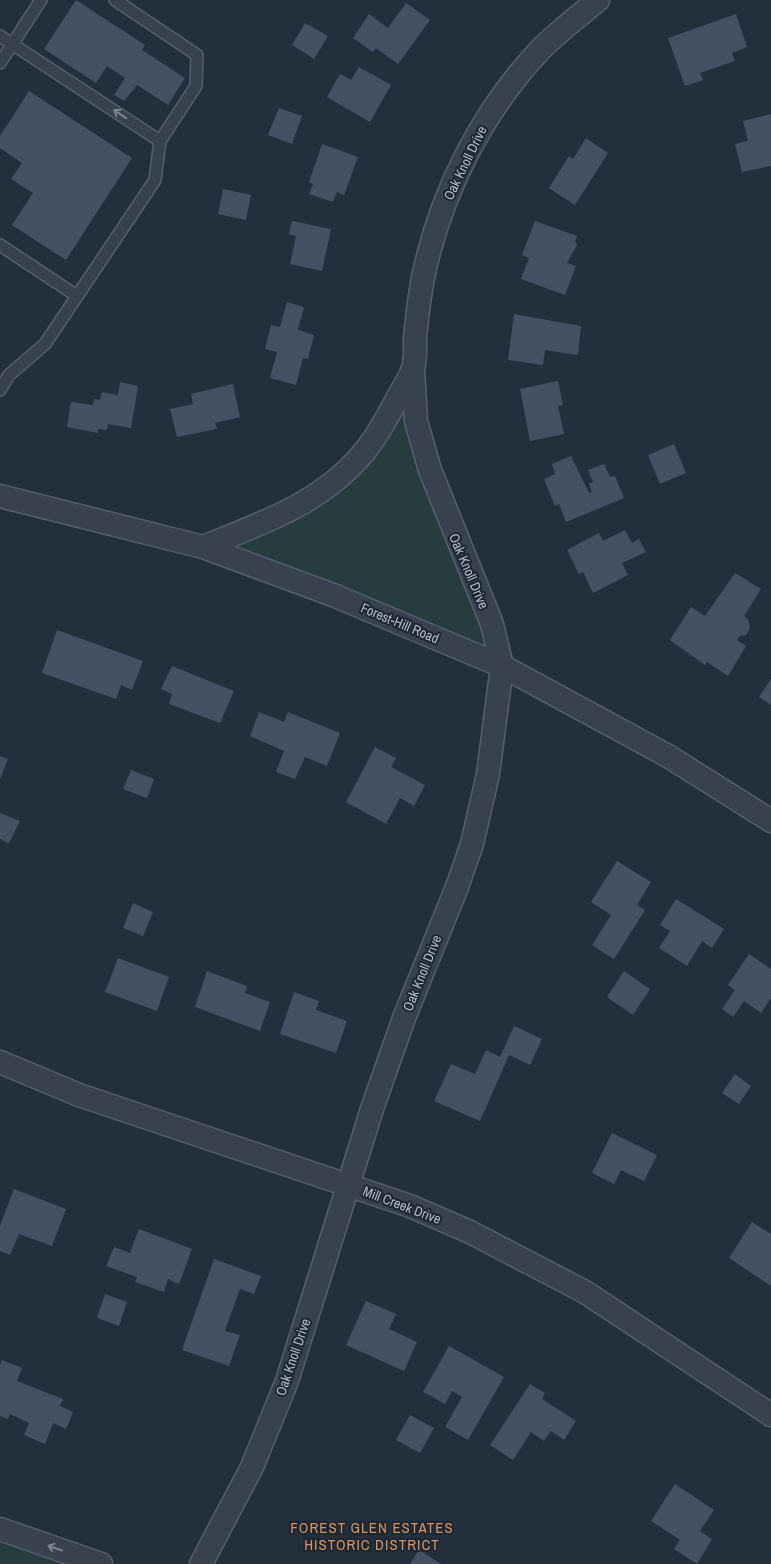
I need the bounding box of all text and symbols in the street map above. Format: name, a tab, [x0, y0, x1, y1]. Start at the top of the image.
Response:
one-way arrow	[113, 109, 127, 119]
street label: Oak Knoll Drive	[439, 123, 491, 203]
street label: Oak Knoll Drive	[445, 530, 493, 612]
street label: Forest-Hill Road	[358, 598, 442, 648]
street label: Oak Knoll Drive	[399, 932, 445, 1014]
street label: Mill Creek Drive	[360, 1182, 444, 1228]
street label: Oak Knoll Drive	[271, 1316, 315, 1398]
district label: FOREST GLEN ESTATES HISTORIC DISTRICT	[290, 1517, 454, 1555]
one-way arrow	[47, 1543, 63, 1552]

